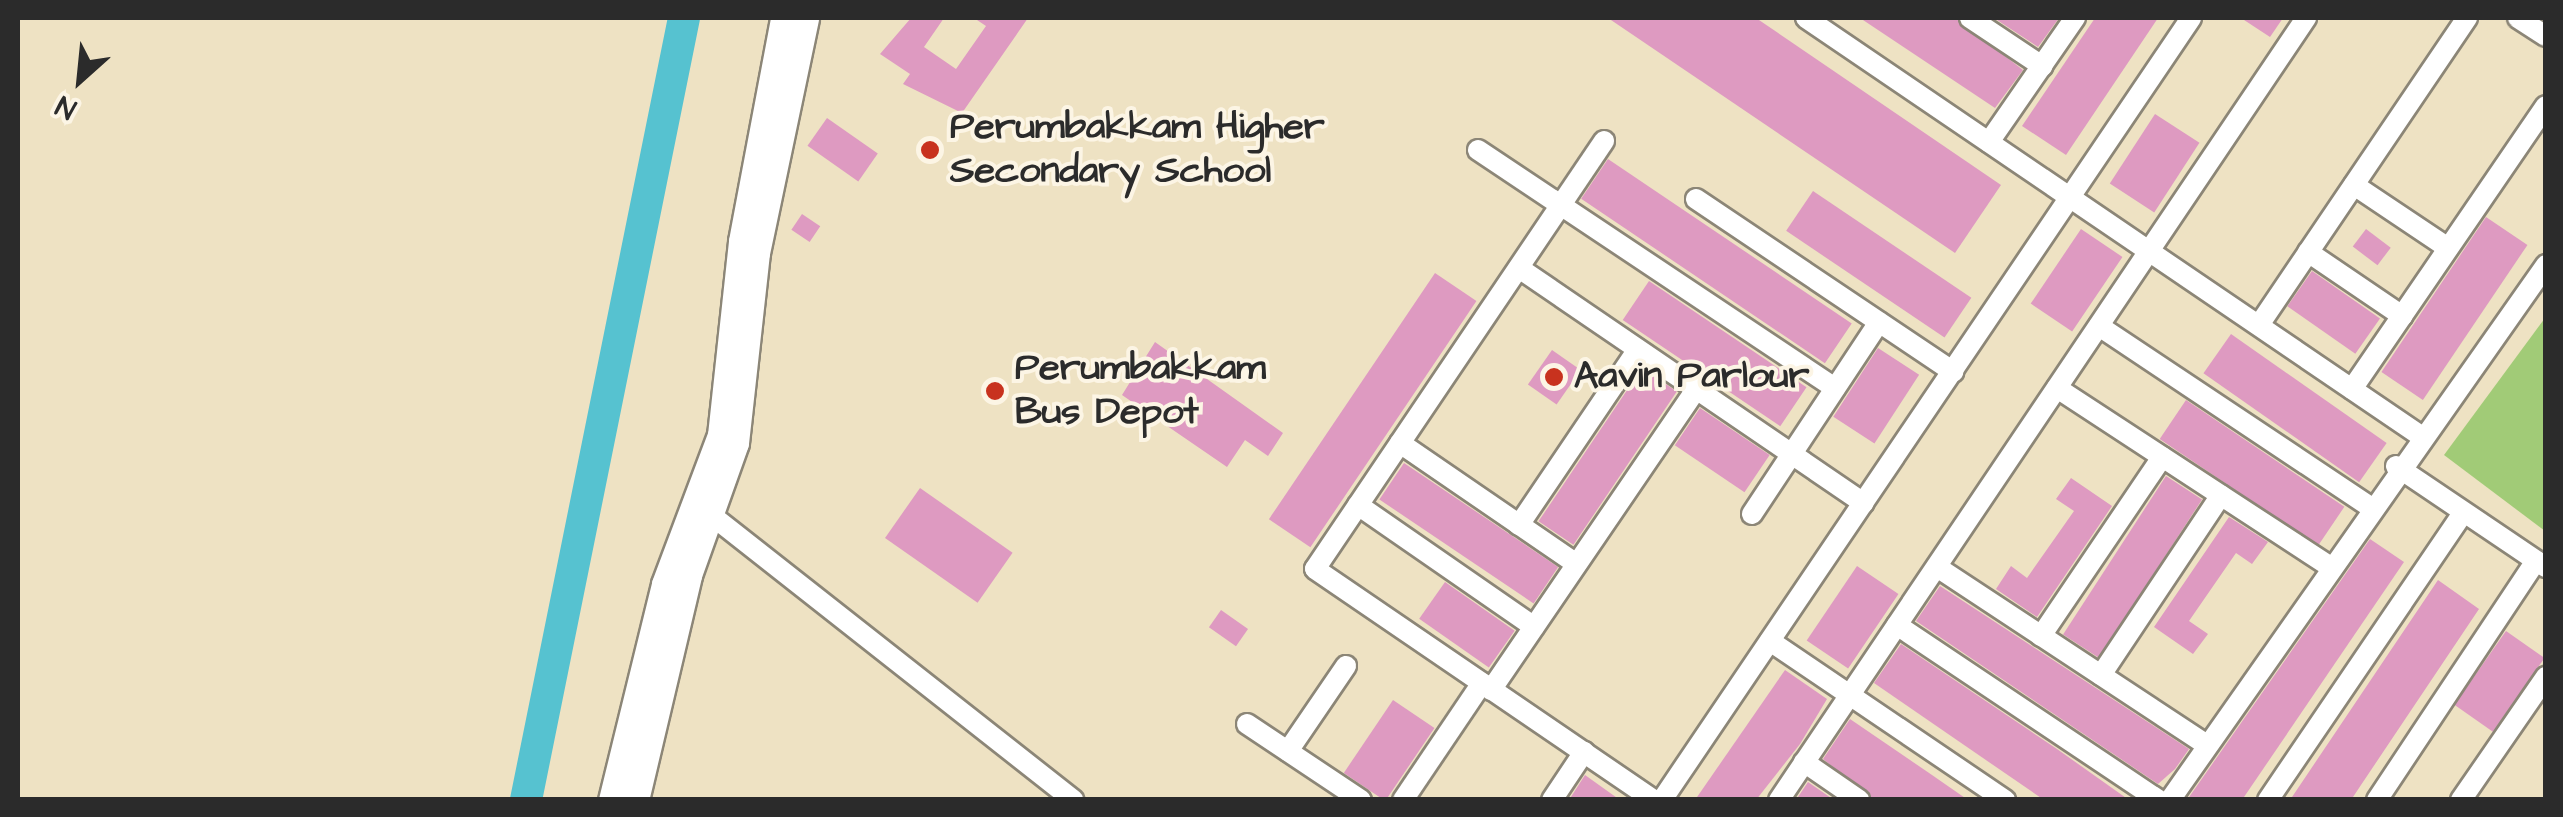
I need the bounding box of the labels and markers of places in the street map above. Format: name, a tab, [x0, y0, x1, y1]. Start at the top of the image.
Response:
place label: Perumbakkam Higher Secondary School	[950, 105, 1325, 194]
marker: Perumbakkam Higher Secondary School	[919, 139, 941, 161]
place label: Perumbakkam Bus Depot	[1015, 346, 1266, 436]
place label: Aavin Parlour	[1574, 354, 1809, 400]
marker: Aavin Parlour	[1543, 366, 1565, 388]
marker: Perumbakkam Bus Depot	[984, 380, 1006, 402]

